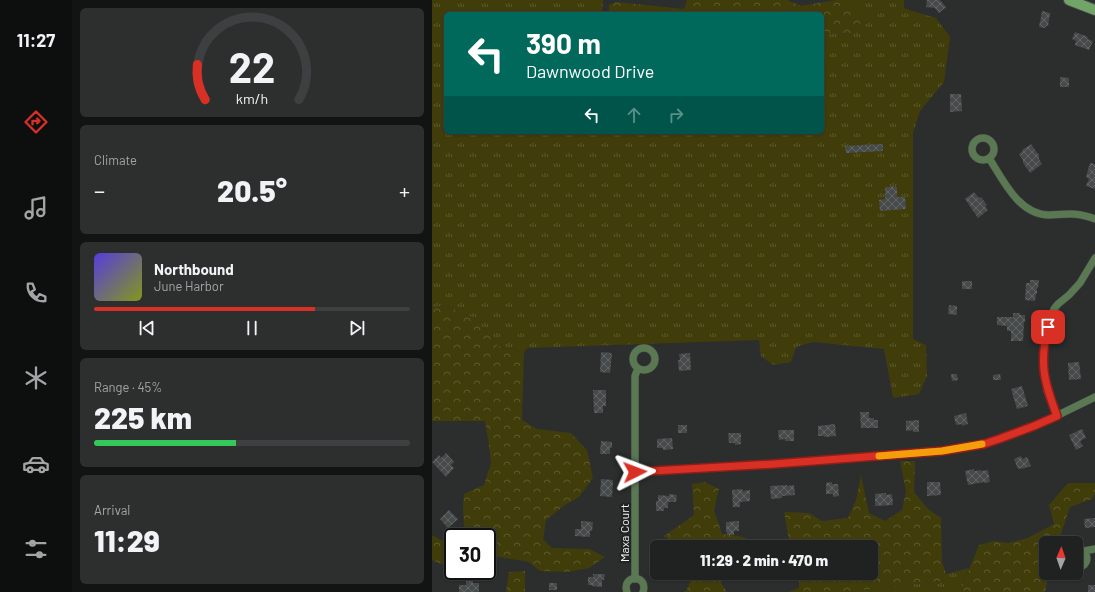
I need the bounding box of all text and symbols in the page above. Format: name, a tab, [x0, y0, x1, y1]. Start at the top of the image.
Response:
text: 390 m	[526, 26, 601, 60]
icon: left	[460, 28, 512, 80]
text: 11:27	[17, 29, 55, 51]
text: 22	[229, 41, 275, 91]
text: Dawnwood Drive	[526, 60, 654, 82]
text: km/h	[236, 90, 268, 107]
icon: left	[581, 104, 603, 126]
icon: ahead	[623, 104, 645, 126]
icon: right	[665, 104, 687, 126]
icon: directions	[22, 108, 50, 136]
text: Climate	[94, 152, 137, 168]
text: 20.5°	[217, 172, 287, 208]
text: −	[94, 177, 105, 203]
text: +	[399, 177, 410, 203]
icon: music	[22, 194, 50, 222]
text: Northbound	[154, 260, 234, 278]
text: June Harbor	[154, 278, 224, 294]
icon: phone	[22, 279, 50, 307]
pin	[1031, 310, 1065, 344]
icon: arrive	[1037, 316, 1059, 338]
icon: previous	[136, 317, 158, 339]
icon: pause	[241, 317, 263, 339]
icon: next	[346, 317, 368, 339]
icon: climate	[22, 364, 50, 392]
text: Range · 45%	[94, 379, 162, 395]
text: 225 km	[94, 399, 192, 435]
icon: car	[22, 450, 50, 478]
position arrow	[614, 451, 656, 493]
text: Arrival	[94, 502, 130, 518]
street label: Maxa Court	[617, 504, 631, 562]
text: 11:29	[94, 522, 160, 558]
speed limit sign: 30	[444, 528, 496, 580]
icon: filters	[22, 535, 50, 563]
north arrow	[1039, 536, 1083, 580]
map controls	[1039, 536, 1083, 580]
text: 11:29 · 2 min · 470 m	[700, 551, 828, 569]

